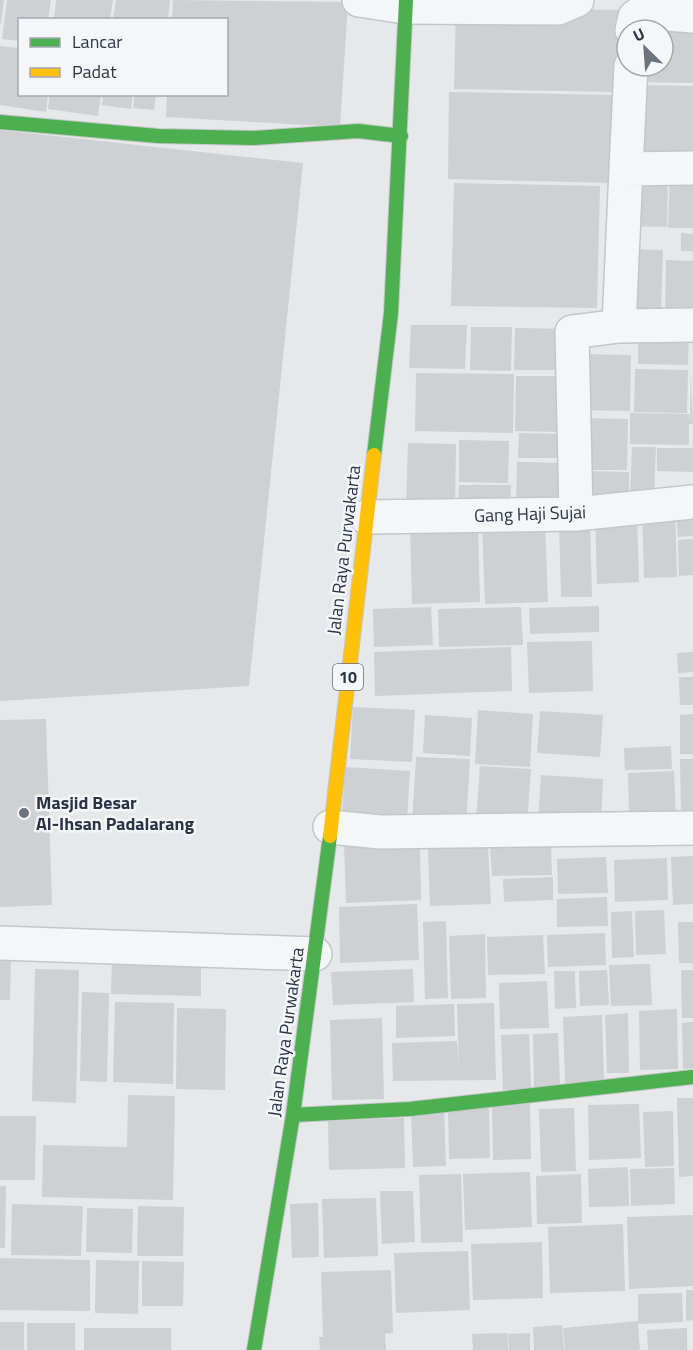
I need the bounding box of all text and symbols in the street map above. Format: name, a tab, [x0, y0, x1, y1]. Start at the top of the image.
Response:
legend	[18, 18, 228, 96]
north arrow	[615, 18, 675, 78]
text: U	[629, 21, 648, 47]
text: Lancar	[72, 28, 122, 55]
text: Padat	[72, 58, 117, 85]
street label: Jalan Raya Purwakarta	[320, 464, 367, 636]
street label: Gang Haji Sujai	[473, 498, 587, 529]
road number: 10	[333, 664, 363, 690]
place label: Masjid Besar Al-Ihsan Padalarang	[36, 789, 194, 837]
marker: Masjid Besar Al-Ihsan Padalarang	[17, 806, 31, 820]
street label: Jalan Raya Purwakarta	[260, 945, 311, 1118]

